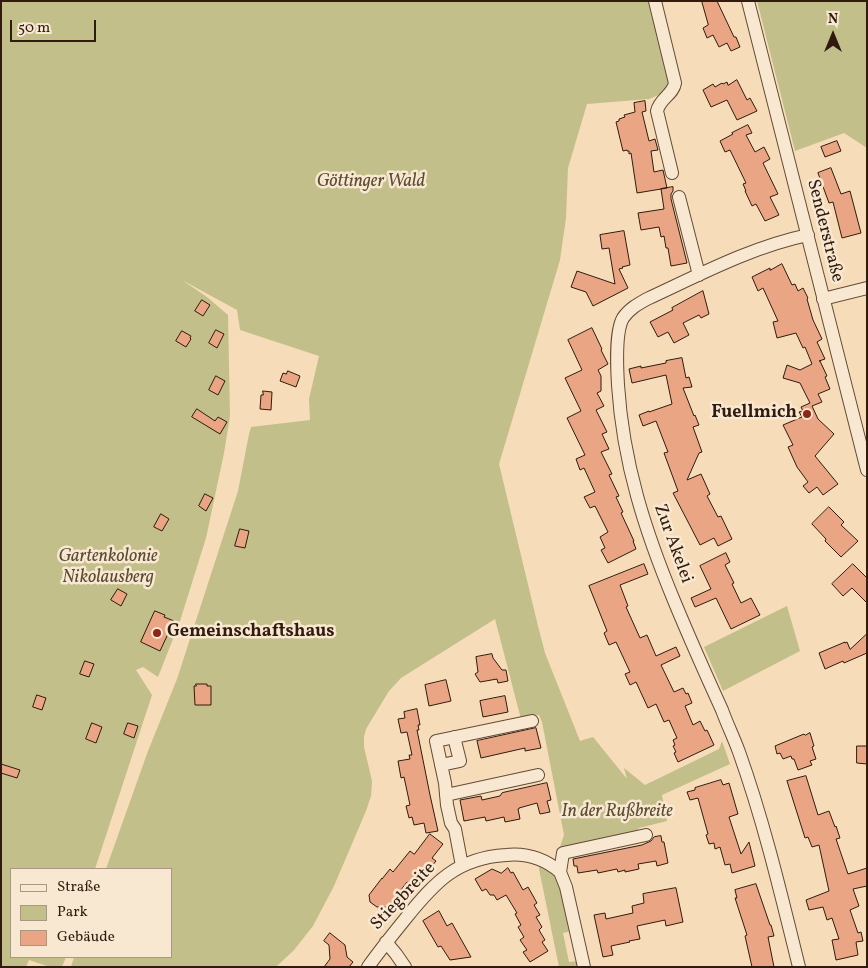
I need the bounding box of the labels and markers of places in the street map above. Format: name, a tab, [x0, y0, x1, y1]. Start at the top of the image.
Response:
place label: Fuellmich	[711, 403, 797, 425]
marker: Fuellmich	[801, 408, 813, 420]
place label: Gemeinschaftshaus	[167, 622, 335, 644]
marker: Gemeinschaftshaus	[151, 627, 163, 639]

